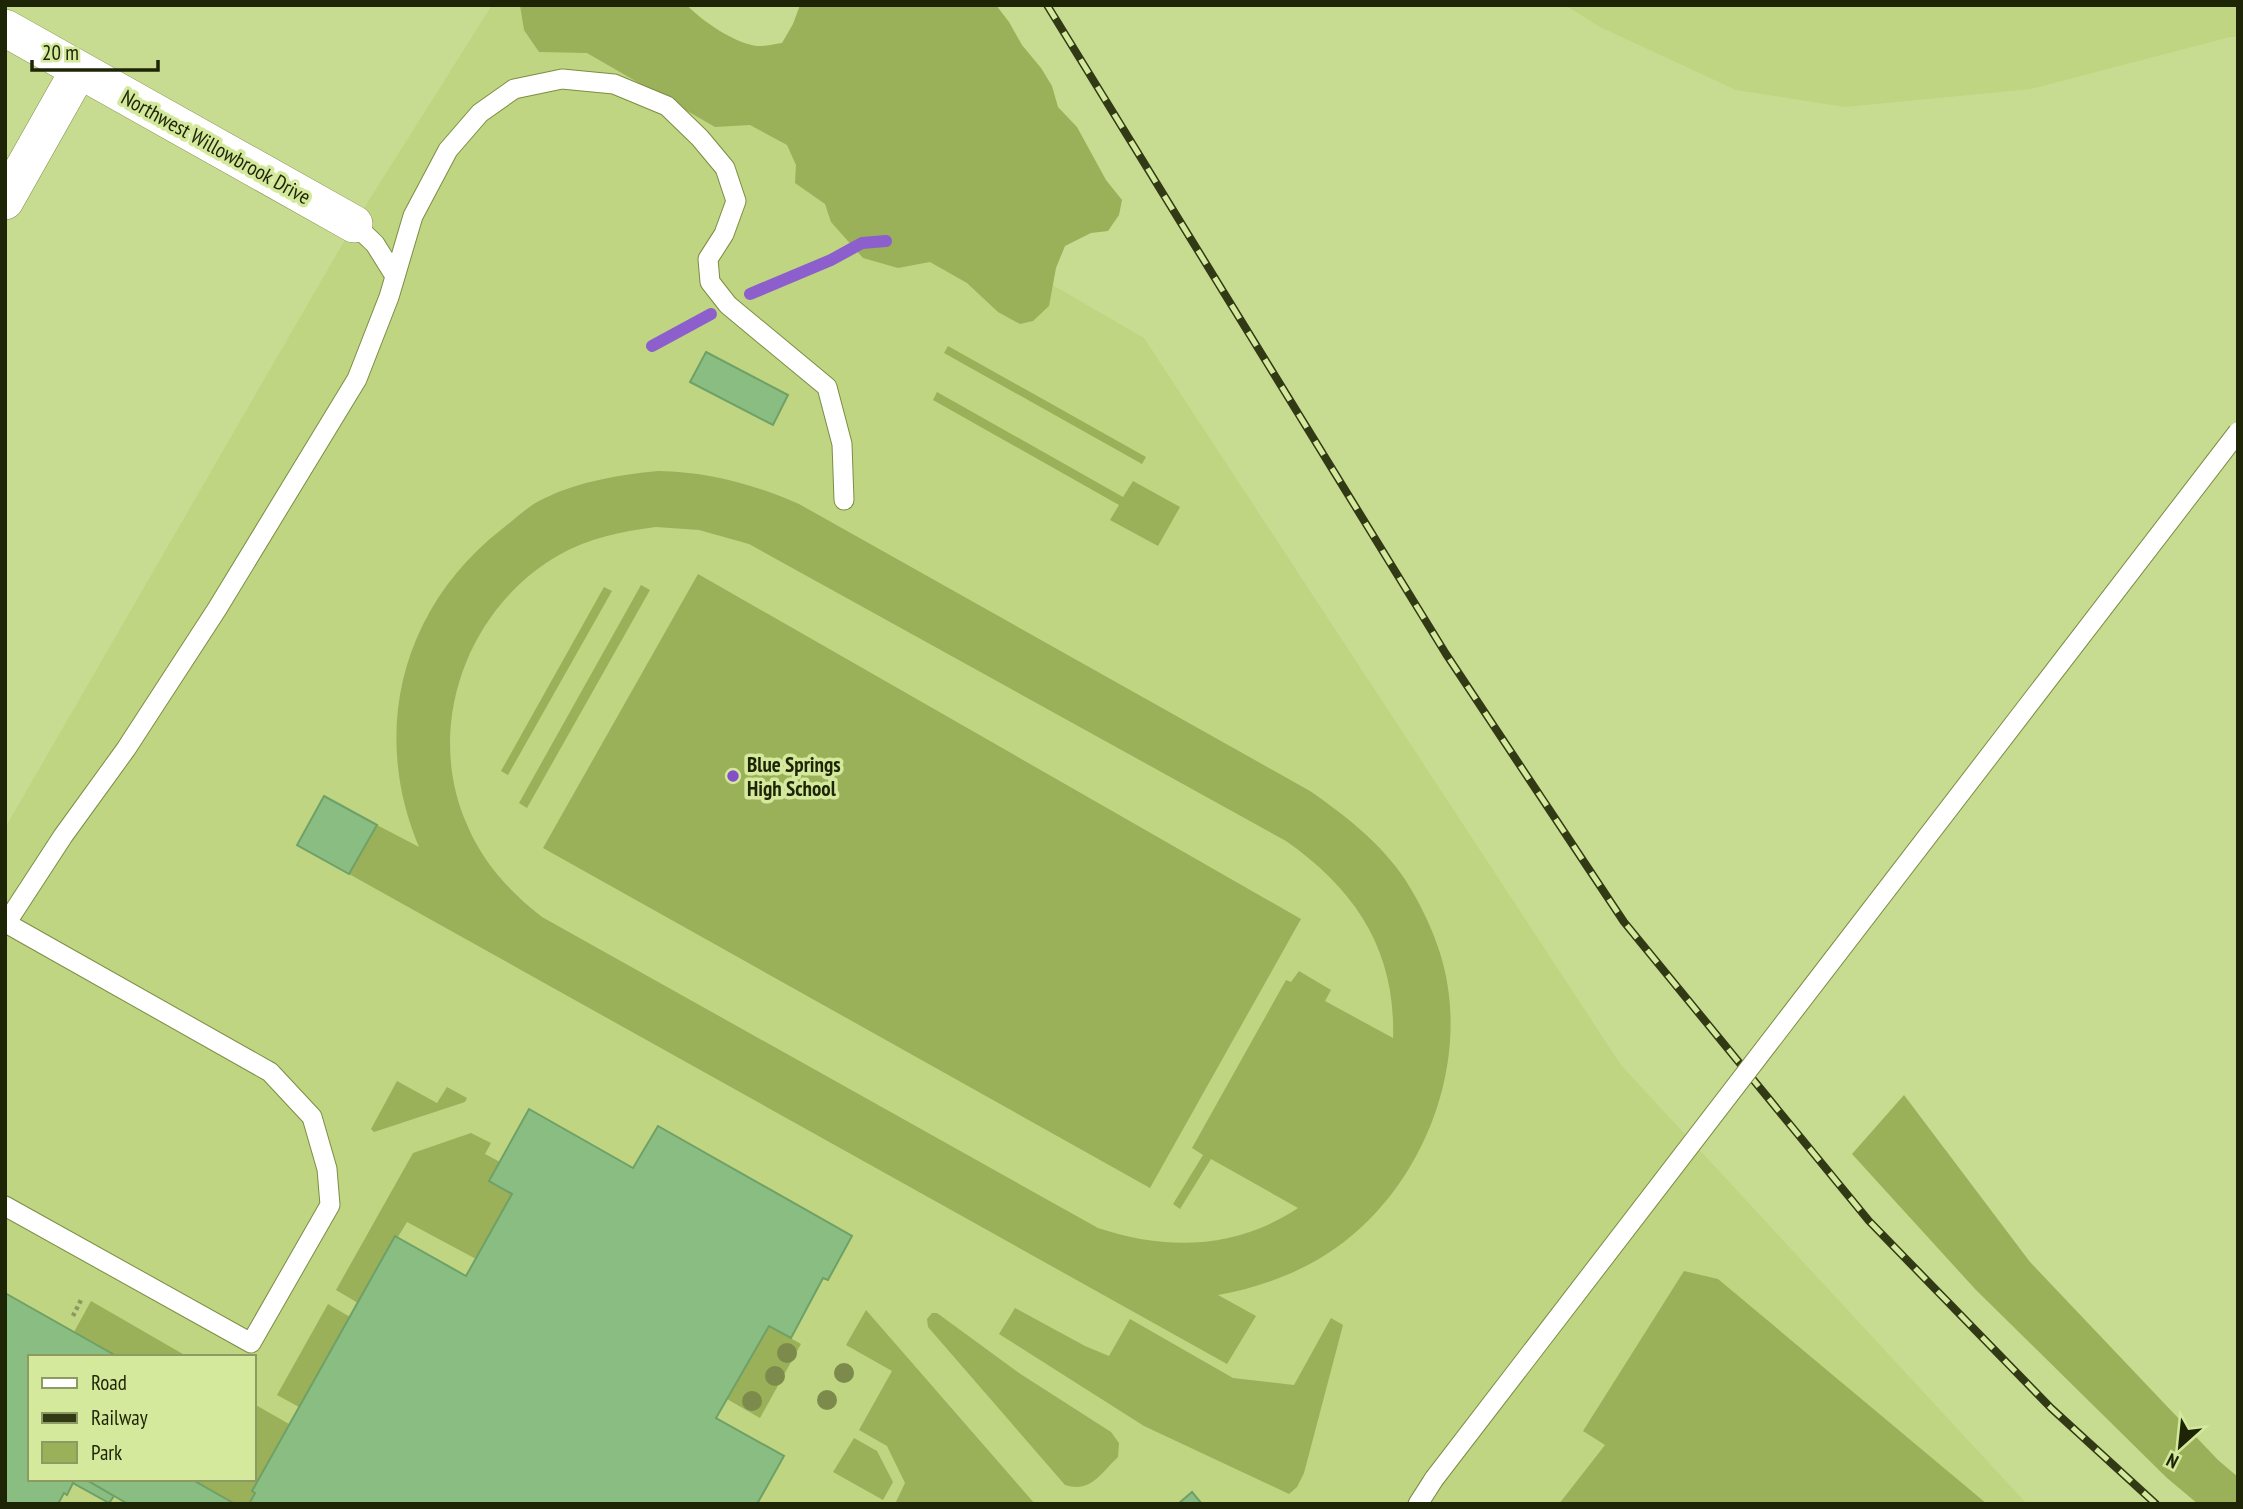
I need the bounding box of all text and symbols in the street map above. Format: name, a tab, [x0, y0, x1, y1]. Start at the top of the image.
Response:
scale bar	[32, 28, 158, 72]
text: 20 m	[42, 39, 79, 66]
street label: Northwest Willowbrook Drive	[117, 84, 315, 210]
place label: Blue Springs High School	[747, 751, 841, 802]
marker: Blue Springs High School	[725, 768, 741, 784]
legend	[28, 1355, 256, 1481]
text: Road	[91, 1369, 127, 1396]
text: Railway	[91, 1404, 148, 1431]
north arrow	[2145, 1411, 2215, 1481]
text: Park	[91, 1439, 122, 1466]
text: N	[2162, 1448, 2182, 1474]

